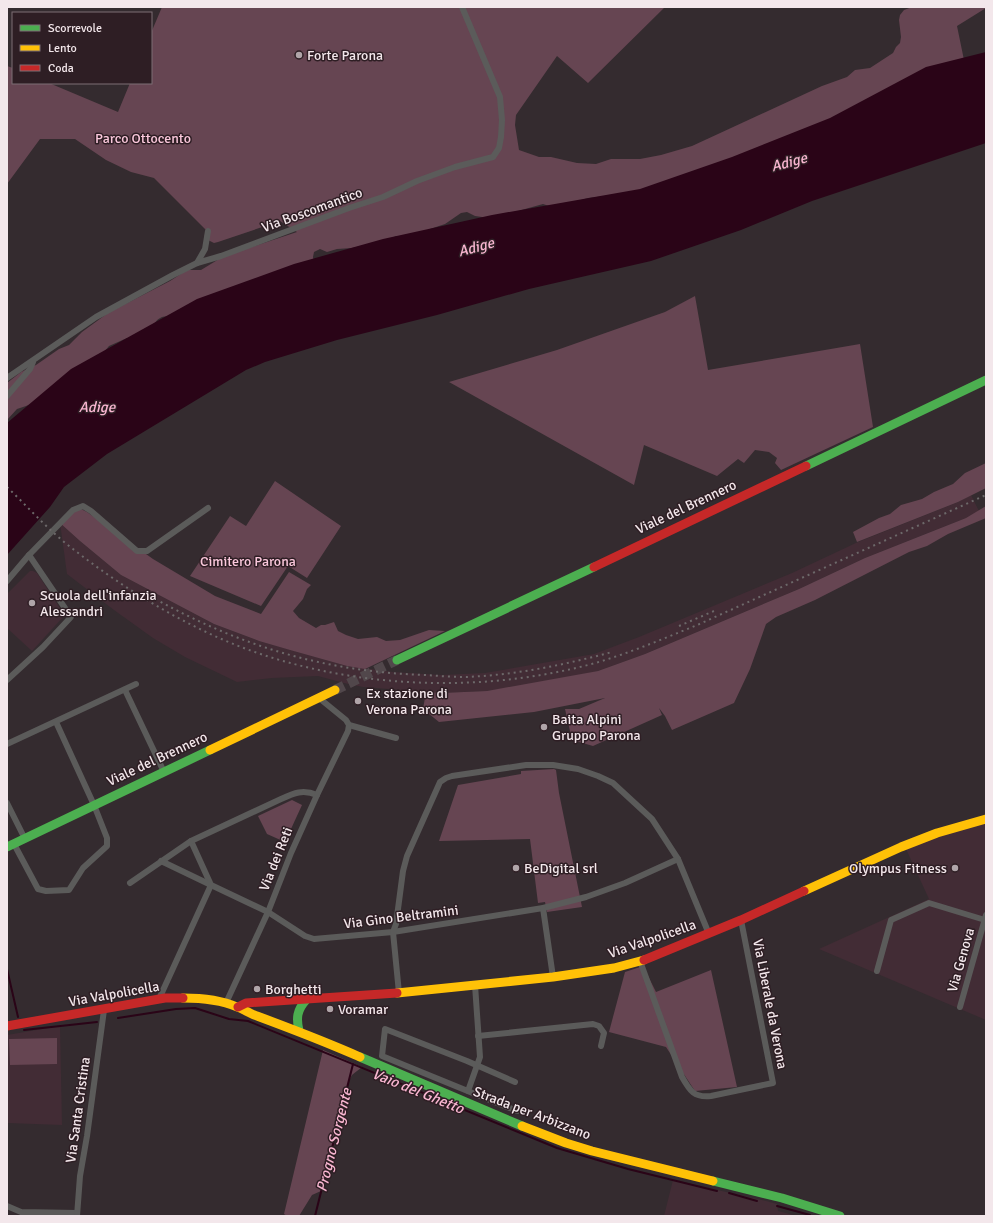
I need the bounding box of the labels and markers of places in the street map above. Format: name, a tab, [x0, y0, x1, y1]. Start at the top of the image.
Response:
place label: Forte Parona	[307, 47, 383, 64]
marker: Forte Parona	[294, 50, 304, 60]
place label: Scuola dell'infanzia Alessandri	[40, 587, 157, 620]
marker: Scuola dell'infanzia Alessandri	[27, 598, 37, 608]
place label: Ex stazione di Verona Parona	[366, 685, 452, 718]
marker: Ex stazione di Verona Parona	[353, 696, 363, 706]
place label: Baita Alpini Gruppo Parona	[552, 711, 641, 744]
marker: Baita Alpini Gruppo Parona	[539, 722, 549, 732]
place label: BeDigital srl	[524, 860, 598, 877]
place label: Olympus Fitness	[849, 860, 947, 877]
marker: BeDigital srl	[511, 863, 521, 873]
marker: Olympus Fitness	[950, 863, 960, 873]
place label: Borghetti	[265, 981, 322, 998]
marker: Borghetti	[252, 984, 262, 994]
place label: Voramar	[338, 1001, 389, 1018]
marker: Voramar	[325, 1004, 335, 1014]

